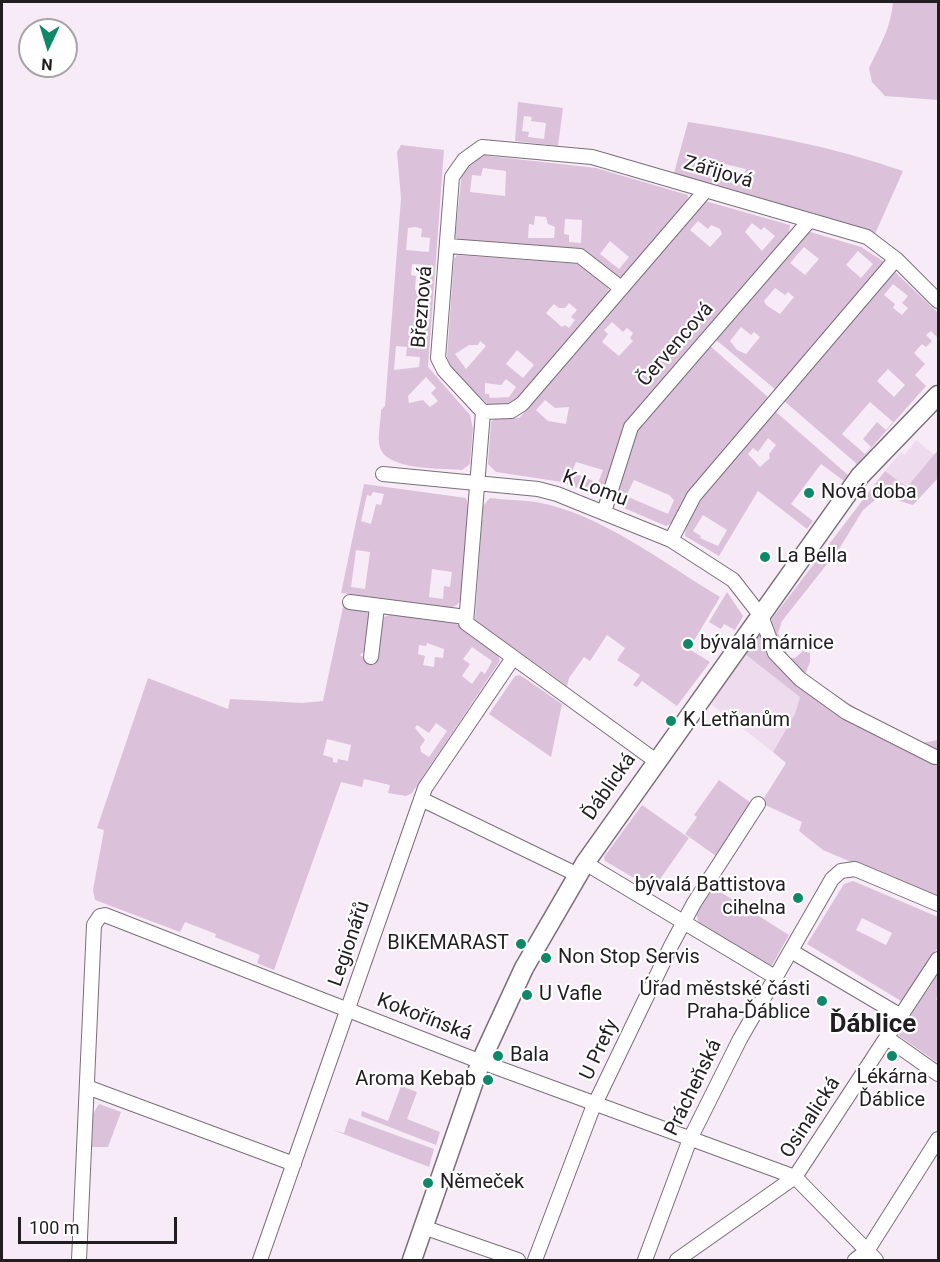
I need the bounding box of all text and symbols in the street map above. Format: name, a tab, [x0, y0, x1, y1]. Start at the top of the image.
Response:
north arrow	[18, 18, 78, 78]
text: N	[41, 55, 53, 74]
street label: Zářijová	[681, 152, 755, 194]
street label: Březnová	[407, 265, 439, 349]
street label: Červencová	[633, 298, 719, 392]
street label: K Lomu	[559, 466, 631, 512]
place label: Nová doba	[821, 481, 917, 505]
marker: Nová doba	[802, 486, 816, 500]
place label: La Bella	[777, 545, 847, 569]
marker: La Bella	[758, 550, 772, 564]
place label: bývalá márnice	[700, 632, 834, 656]
marker: bývalá márnice	[681, 637, 695, 651]
place label: K Letňanům	[683, 709, 790, 733]
marker: K Letňanům	[664, 714, 678, 728]
street label: Ďáblická	[578, 749, 642, 825]
place label: bývalá Battistova cihelna	[635, 874, 786, 921]
marker: bývalá Battistova cihelna	[791, 891, 805, 905]
street label: Legionářů	[324, 898, 376, 990]
place label: BIKEMARAST	[387, 932, 509, 956]
marker: BIKEMARAST	[514, 937, 528, 951]
place label: Non Stop Servis	[558, 946, 700, 970]
marker: Non Stop Servis	[539, 951, 553, 965]
place label: Úřad městské části Praha-Ďáblice	[640, 978, 810, 1025]
place label: U Vafle	[539, 983, 602, 1007]
marker: U Vafle	[520, 988, 534, 1002]
street label: Kokořínská	[373, 989, 475, 1047]
marker: Úřad městské části Praha-Ďáblice	[815, 994, 829, 1008]
district label: Ďáblice	[830, 1009, 916, 1041]
street label: U Prefy	[576, 1016, 624, 1084]
street label: Prácheňská	[660, 1036, 728, 1140]
place label: Bala	[510, 1044, 549, 1068]
marker: Bala	[491, 1049, 505, 1063]
marker: Lékárna Ďáblice	[885, 1049, 899, 1063]
place label: Lékárna Ďáblice	[856, 1066, 928, 1113]
place label: Aroma Kebab	[355, 1068, 476, 1092]
marker: Aroma Kebab	[481, 1073, 495, 1087]
street label: Osinalická	[776, 1073, 846, 1163]
place label: Němeček	[440, 1171, 524, 1195]
marker: Němeček	[421, 1176, 435, 1190]
scale bar	[21, 1205, 180, 1243]
text: 100 m	[29, 1217, 80, 1238]

